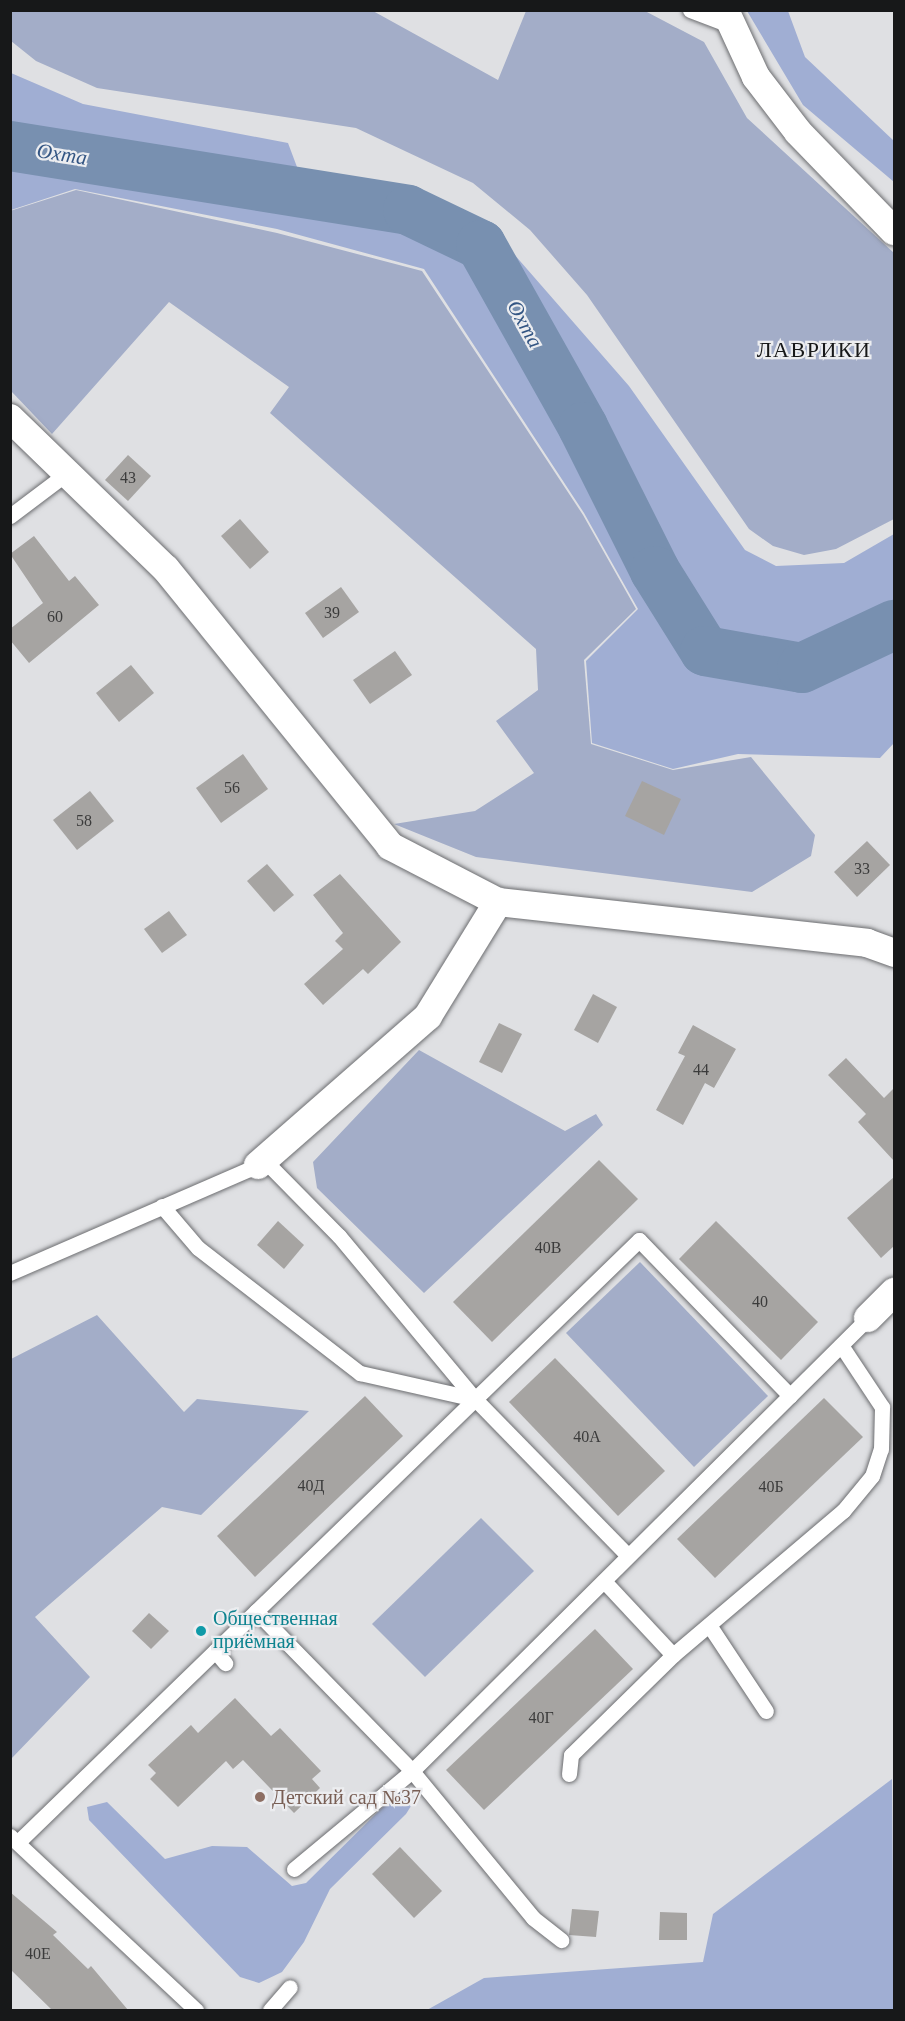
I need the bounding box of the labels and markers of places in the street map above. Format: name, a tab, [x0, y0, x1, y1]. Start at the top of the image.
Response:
place label: Общественная приёмная	[213, 1607, 338, 1654]
marker: Общественная приёмная	[194, 1624, 208, 1638]
place label: Детский сад №37	[272, 1785, 421, 1809]
marker: Детский сад №37	[253, 1790, 267, 1804]

